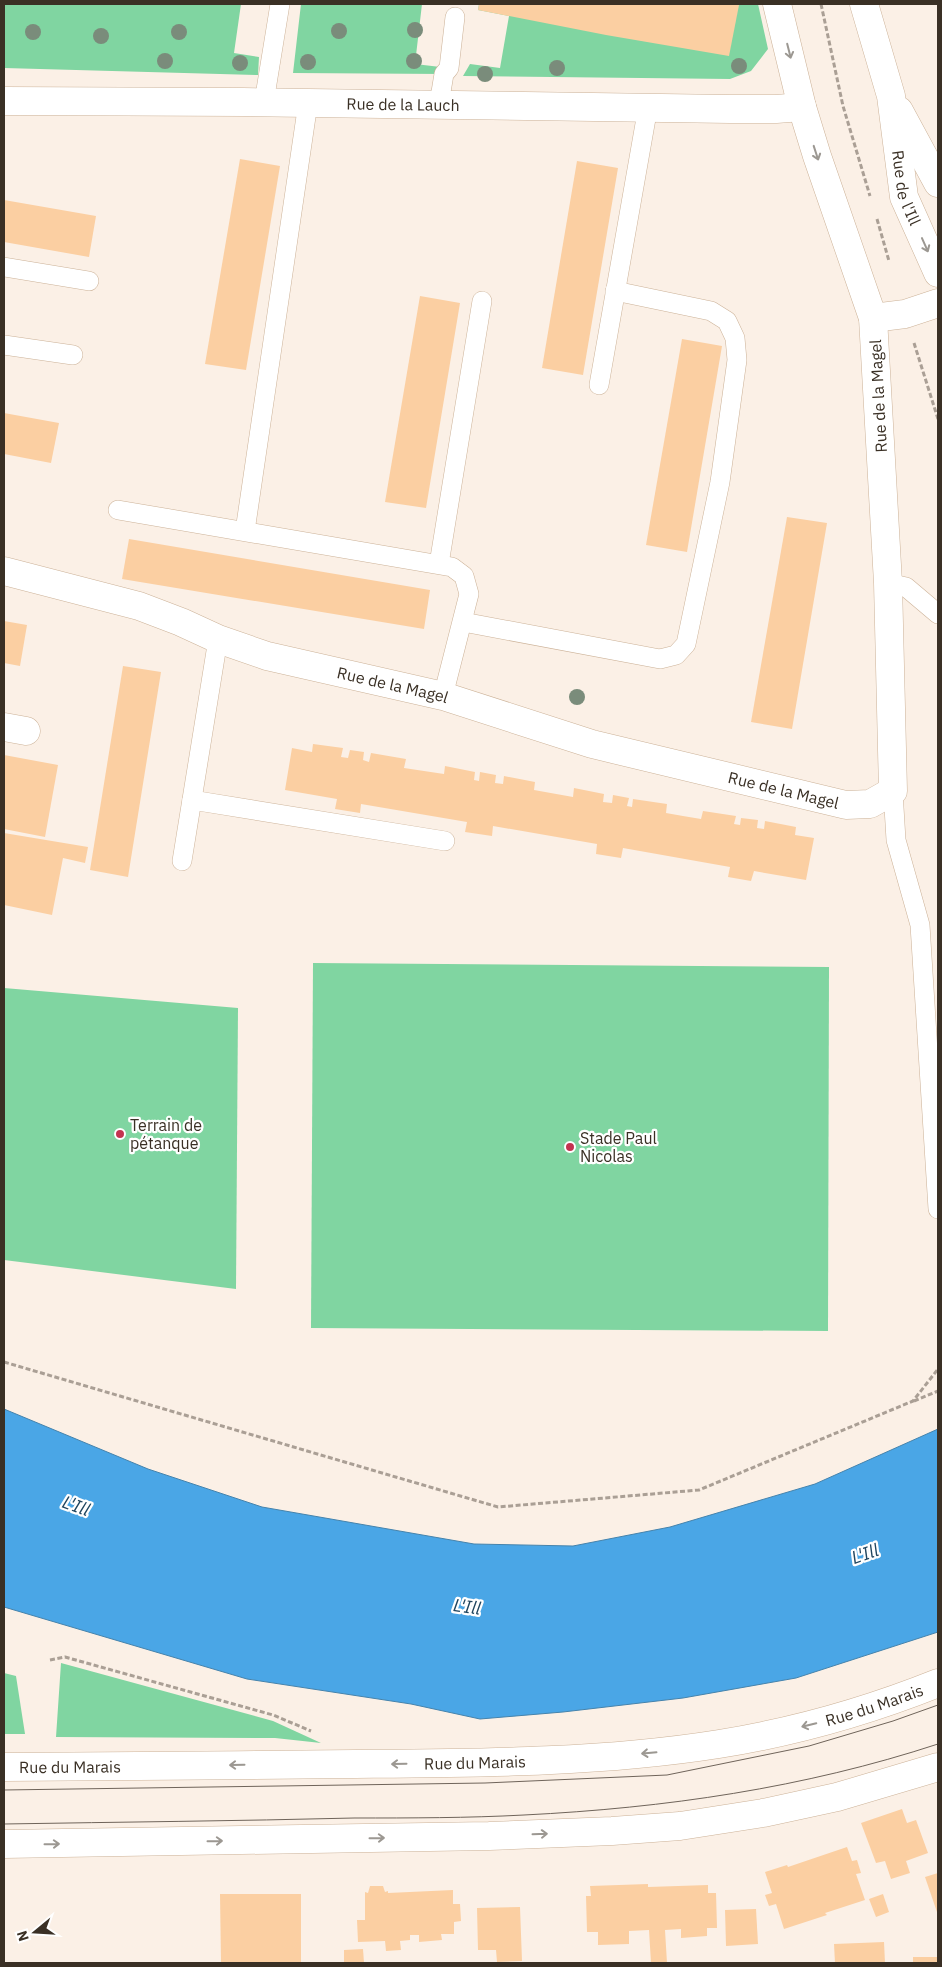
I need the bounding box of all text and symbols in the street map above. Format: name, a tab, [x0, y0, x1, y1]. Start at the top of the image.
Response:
one-way arrow	[785, 43, 794, 59]
street label: Rue de la Lauch	[346, 93, 460, 115]
one-way arrow	[812, 145, 821, 161]
street label: Rue de l'Ill	[888, 149, 925, 228]
one-way arrow	[921, 237, 931, 252]
street label: Rue de la Magel	[865, 339, 891, 453]
street label: Rue de la Magel	[335, 662, 451, 707]
street label: Rue de la Magel	[726, 767, 841, 813]
place label: Terrain de pétanque	[130, 1115, 202, 1153]
marker: Terrain de pétanque	[114, 1128, 126, 1140]
place label: Stade Paul Nicolas	[580, 1128, 657, 1166]
marker: Stade Paul Nicolas	[564, 1141, 576, 1153]
water label: L'Ill	[59, 1490, 93, 1521]
water label: L'Ill	[848, 1538, 882, 1569]
water label: L'Ill	[452, 1593, 483, 1620]
street label: Rue du Marais	[823, 1680, 926, 1730]
one-way arrow	[801, 1721, 817, 1730]
one-way arrow	[641, 1748, 657, 1758]
street label: Rue du Marais	[424, 1751, 526, 1773]
street label: Rue du Marais	[19, 1756, 121, 1777]
one-way arrow	[391, 1759, 407, 1768]
one-way arrow	[229, 1760, 245, 1770]
one-way arrow	[532, 1829, 548, 1839]
one-way arrow	[369, 1833, 385, 1843]
one-way arrow	[206, 1836, 223, 1846]
one-way arrow	[44, 1839, 60, 1848]
north arrow	[10, 1907, 60, 1957]
text: N	[13, 1928, 33, 1944]

